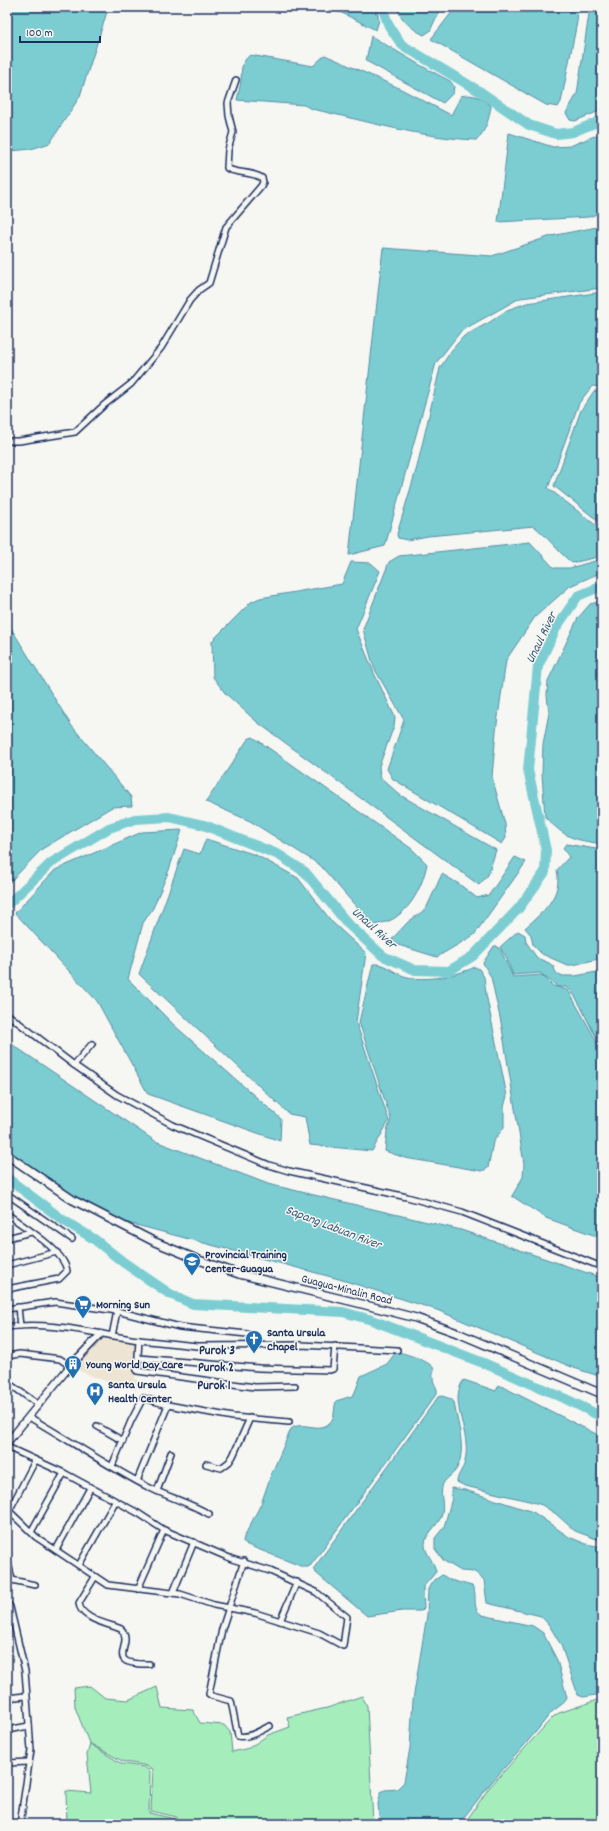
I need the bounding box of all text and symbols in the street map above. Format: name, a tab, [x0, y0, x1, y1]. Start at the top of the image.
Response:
scale bar	[20, 18, 100, 44]
text: 100 m	[26, 25, 53, 42]
water label: Unaul River	[522, 607, 564, 667]
water label: Unaul River	[347, 903, 402, 956]
water label: Sapang Labuan River	[283, 1201, 386, 1256]
place label: Provincial Training Center-Guagua	[205, 1247, 287, 1278]
school or university icon: Provincial Training Center-Guagua	[182, 1251, 202, 1276]
street label: Guagua-Minalin Road	[299, 1271, 394, 1310]
supermarket icon: Morning Sun	[73, 1294, 93, 1319]
place label: Morning Sun	[96, 1297, 151, 1314]
place label: Santa Ursula Chapel	[267, 1325, 327, 1356]
church icon: Santa Ursula Chapel	[244, 1329, 264, 1354]
district label: Purok 3	[199, 1342, 235, 1361]
building icon: Young World Day Care	[63, 1354, 83, 1379]
place label: Young World Day Care	[85, 1357, 184, 1374]
district label: Purok 2	[198, 1359, 234, 1378]
place label: Santa Ursula Health Center	[108, 1377, 172, 1408]
district label: Purok 1	[197, 1377, 231, 1396]
hospital icon: Santa Ursula Health Center	[85, 1381, 105, 1406]

